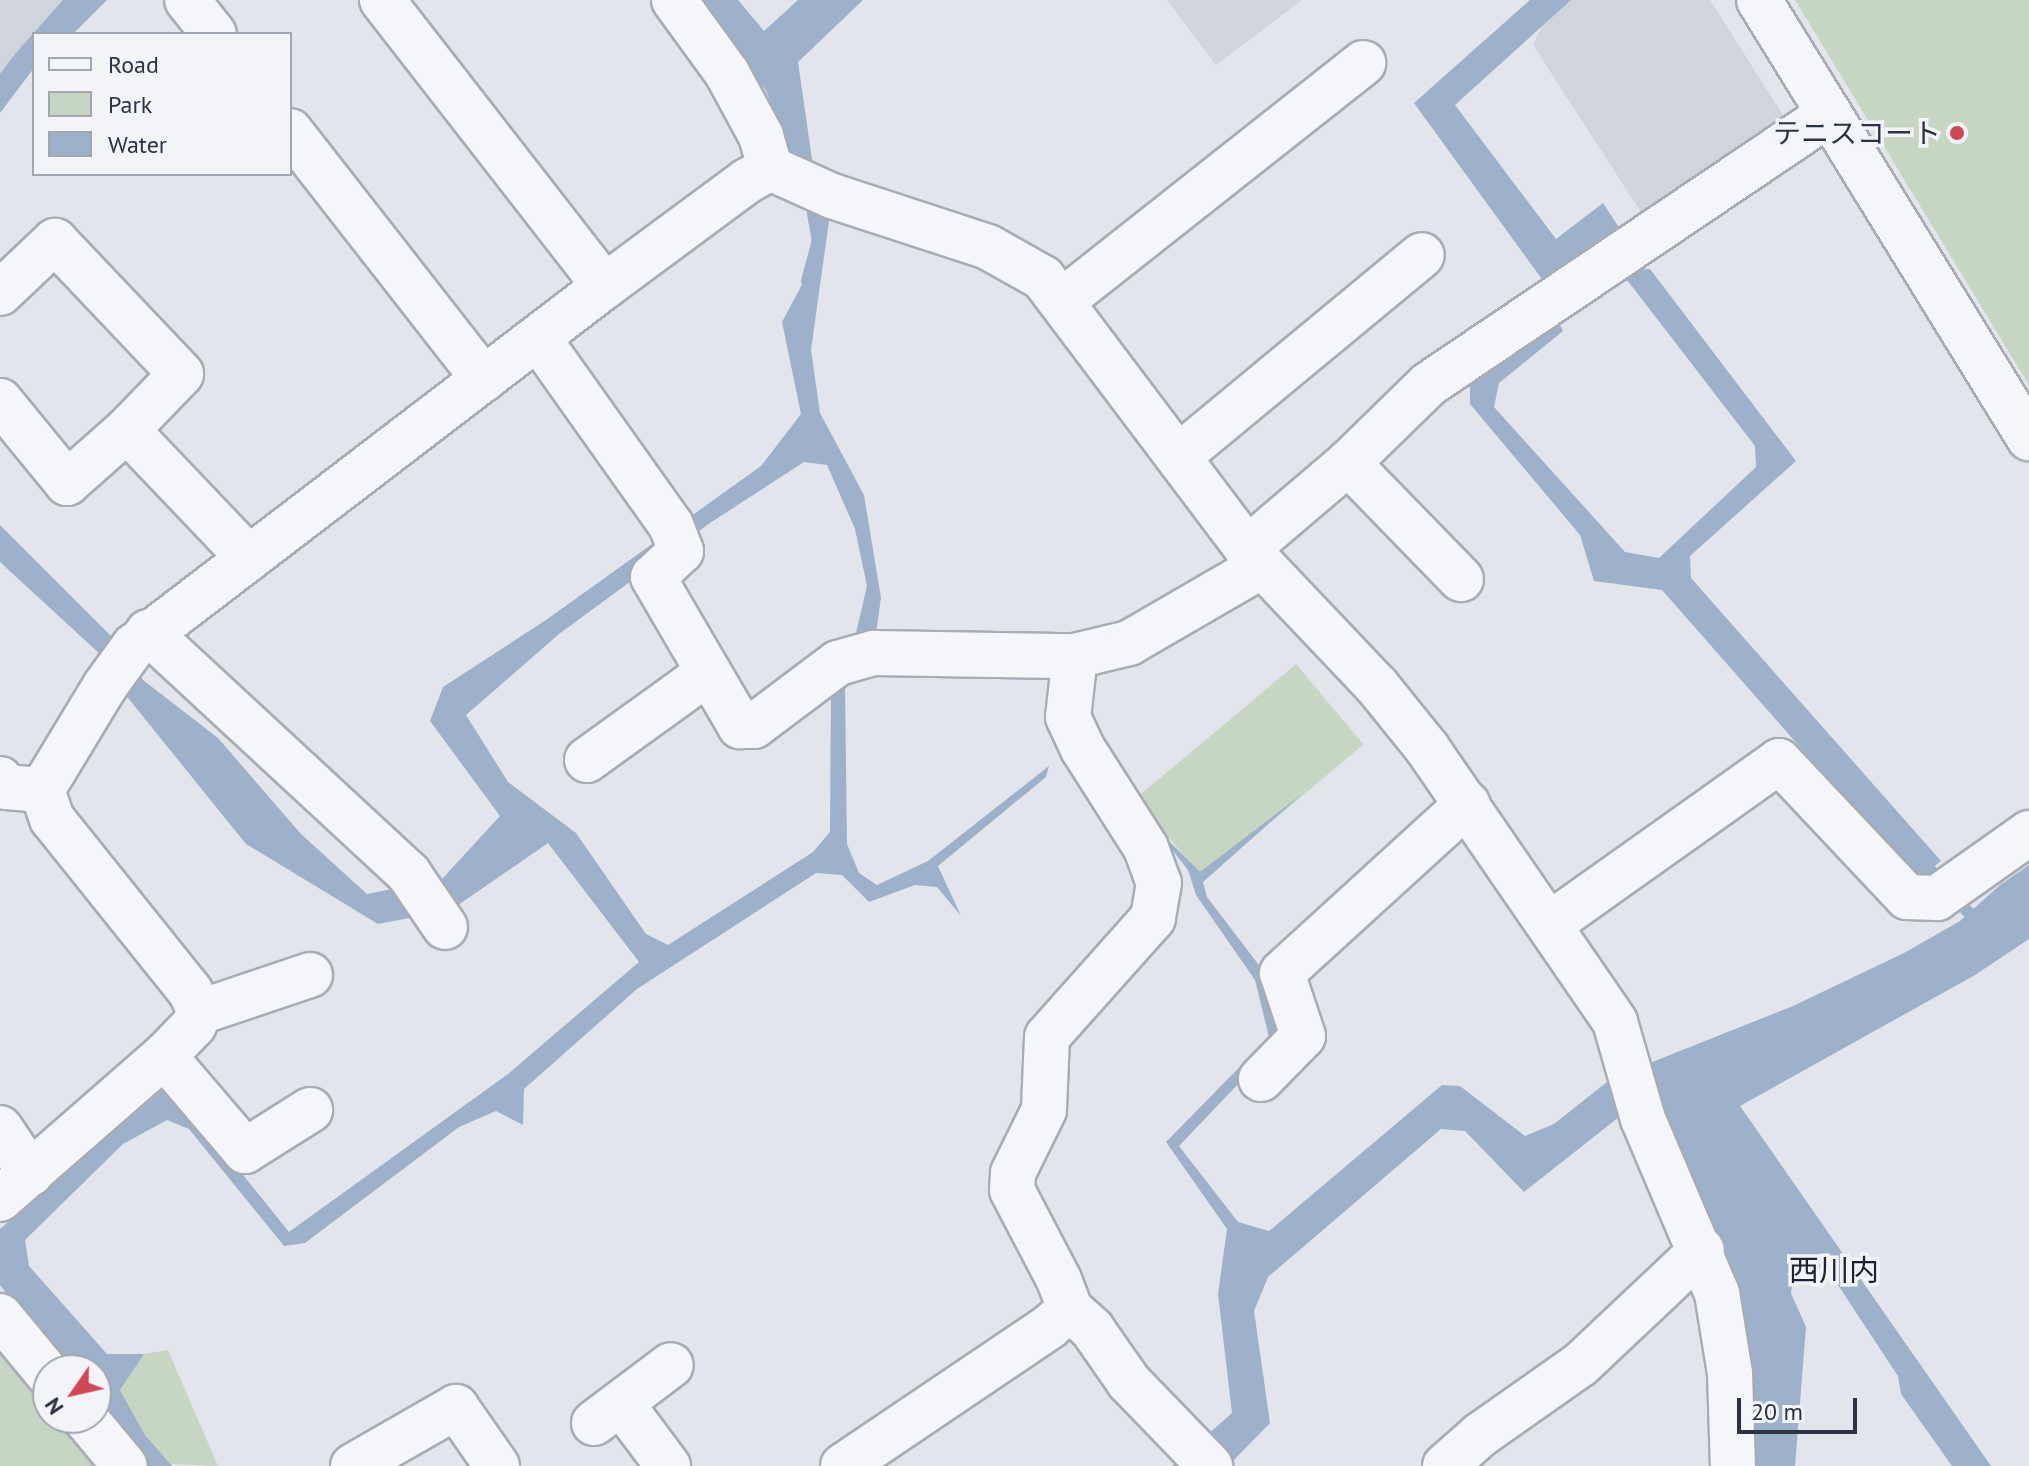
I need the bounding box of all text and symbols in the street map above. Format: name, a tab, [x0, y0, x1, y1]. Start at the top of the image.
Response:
legend	[32, 32, 292, 176]
text: Road	[108, 49, 159, 80]
text: Park	[108, 89, 152, 120]
place label: テニスコート	[1773, 116, 1941, 150]
marker: テニスコート	[1948, 124, 1966, 142]
text: Water	[108, 129, 167, 160]
district label: 西川内	[1789, 1252, 1879, 1288]
north arrow	[32, 1354, 112, 1434]
scale bar	[1741, 1382, 1861, 1432]
text: N	[38, 1392, 69, 1420]
text: 20 m	[1751, 1396, 1803, 1427]

